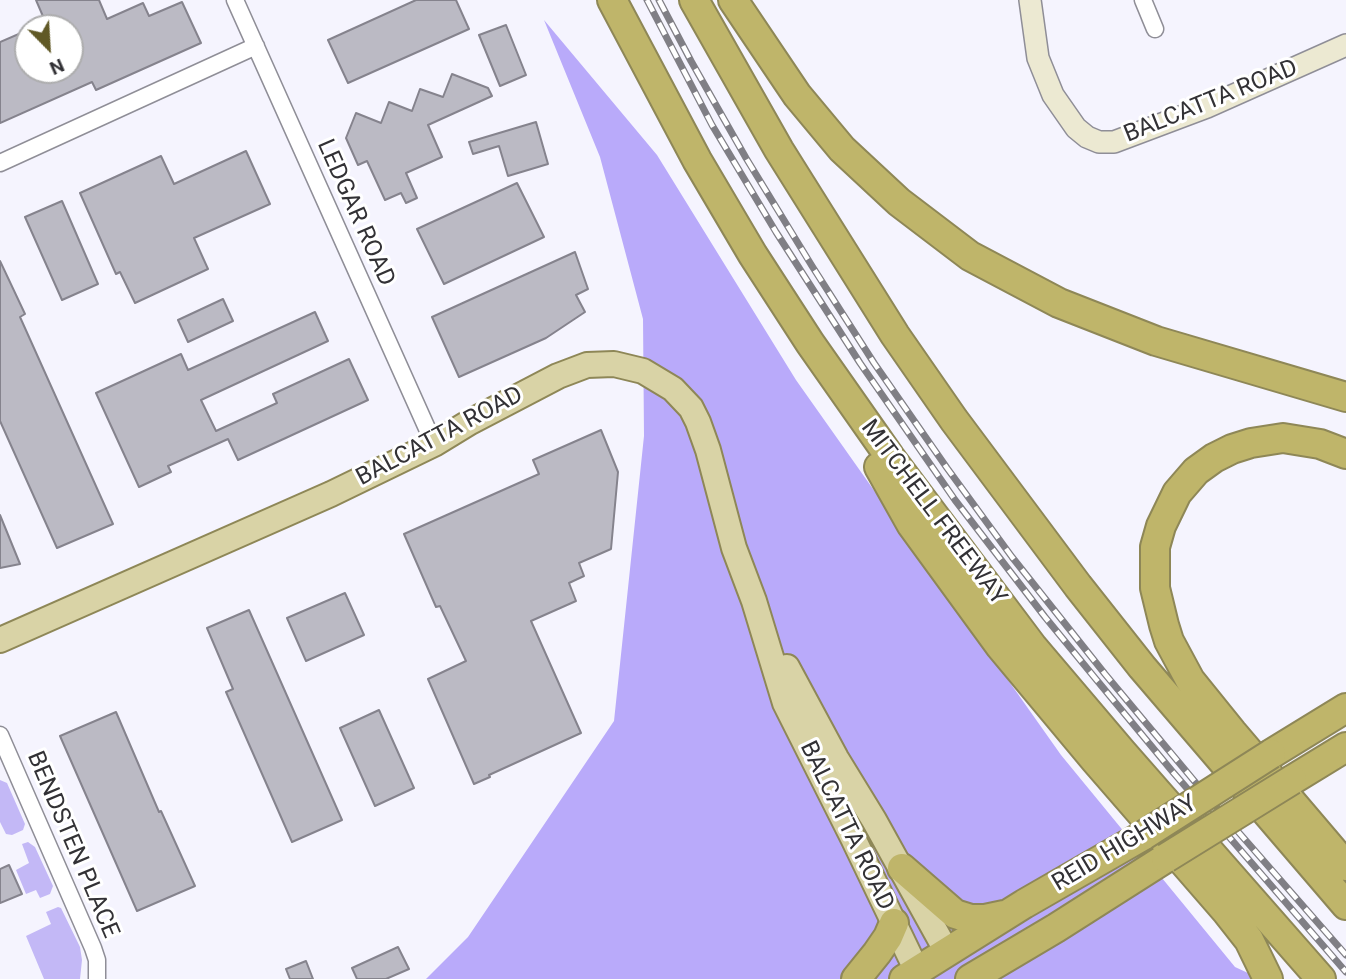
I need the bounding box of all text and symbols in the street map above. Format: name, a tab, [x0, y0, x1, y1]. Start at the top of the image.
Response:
north arrow	[14, 14, 84, 84]
text: N	[46, 54, 68, 80]
street label: BALCATTA ROAD	[1120, 54, 1302, 150]
street label: LEDGAR ROAD	[310, 135, 400, 291]
street label: BALCATTA ROAD	[352, 381, 528, 493]
street label: MITCHELL FREEWAY	[854, 415, 1012, 611]
street label: BALCATTA ROAD	[793, 737, 899, 915]
street label: BENDSTEN PLACE	[20, 747, 124, 943]
street label: REID HIGHWAY	[1047, 790, 1203, 898]

